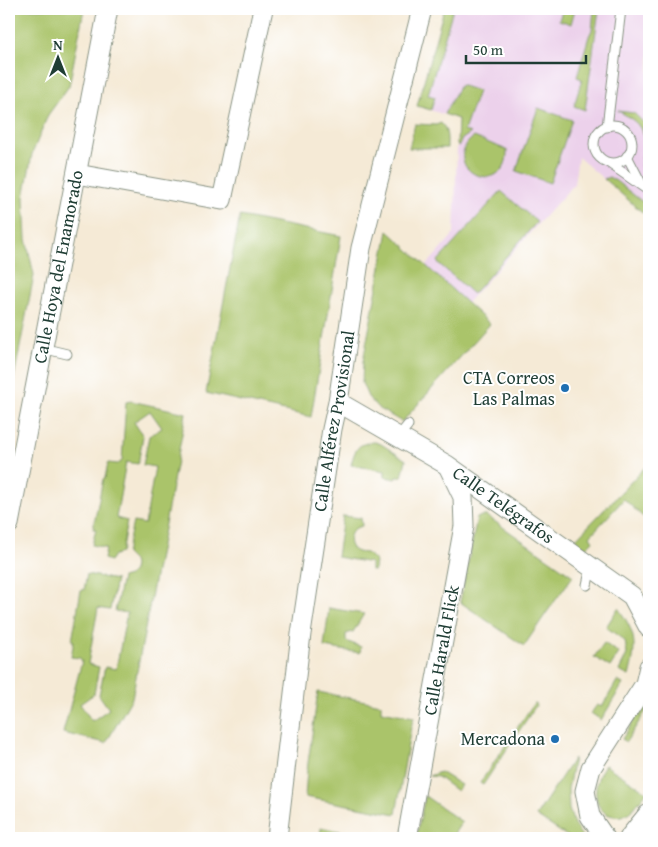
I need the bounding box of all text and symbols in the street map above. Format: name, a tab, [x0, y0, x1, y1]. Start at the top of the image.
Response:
north arrow	[32, 32, 82, 82]
scale bar	[466, 32, 586, 64]
text: N	[53, 35, 63, 55]
text: 50 m	[473, 39, 504, 60]
street label: Calle Hoya del Enamorado	[26, 168, 90, 366]
street label: Calle Alférez Provisional	[306, 328, 362, 513]
place label: CTA Correos Las Palmas	[463, 364, 555, 412]
marker: CTA Correos Las Palmas	[559, 382, 571, 394]
street label: Calle Telégrafos	[447, 459, 560, 550]
street label: Calle Harald Flick	[416, 582, 466, 717]
place label: Mercadona	[461, 725, 545, 752]
marker: Mercadona	[549, 733, 561, 745]

